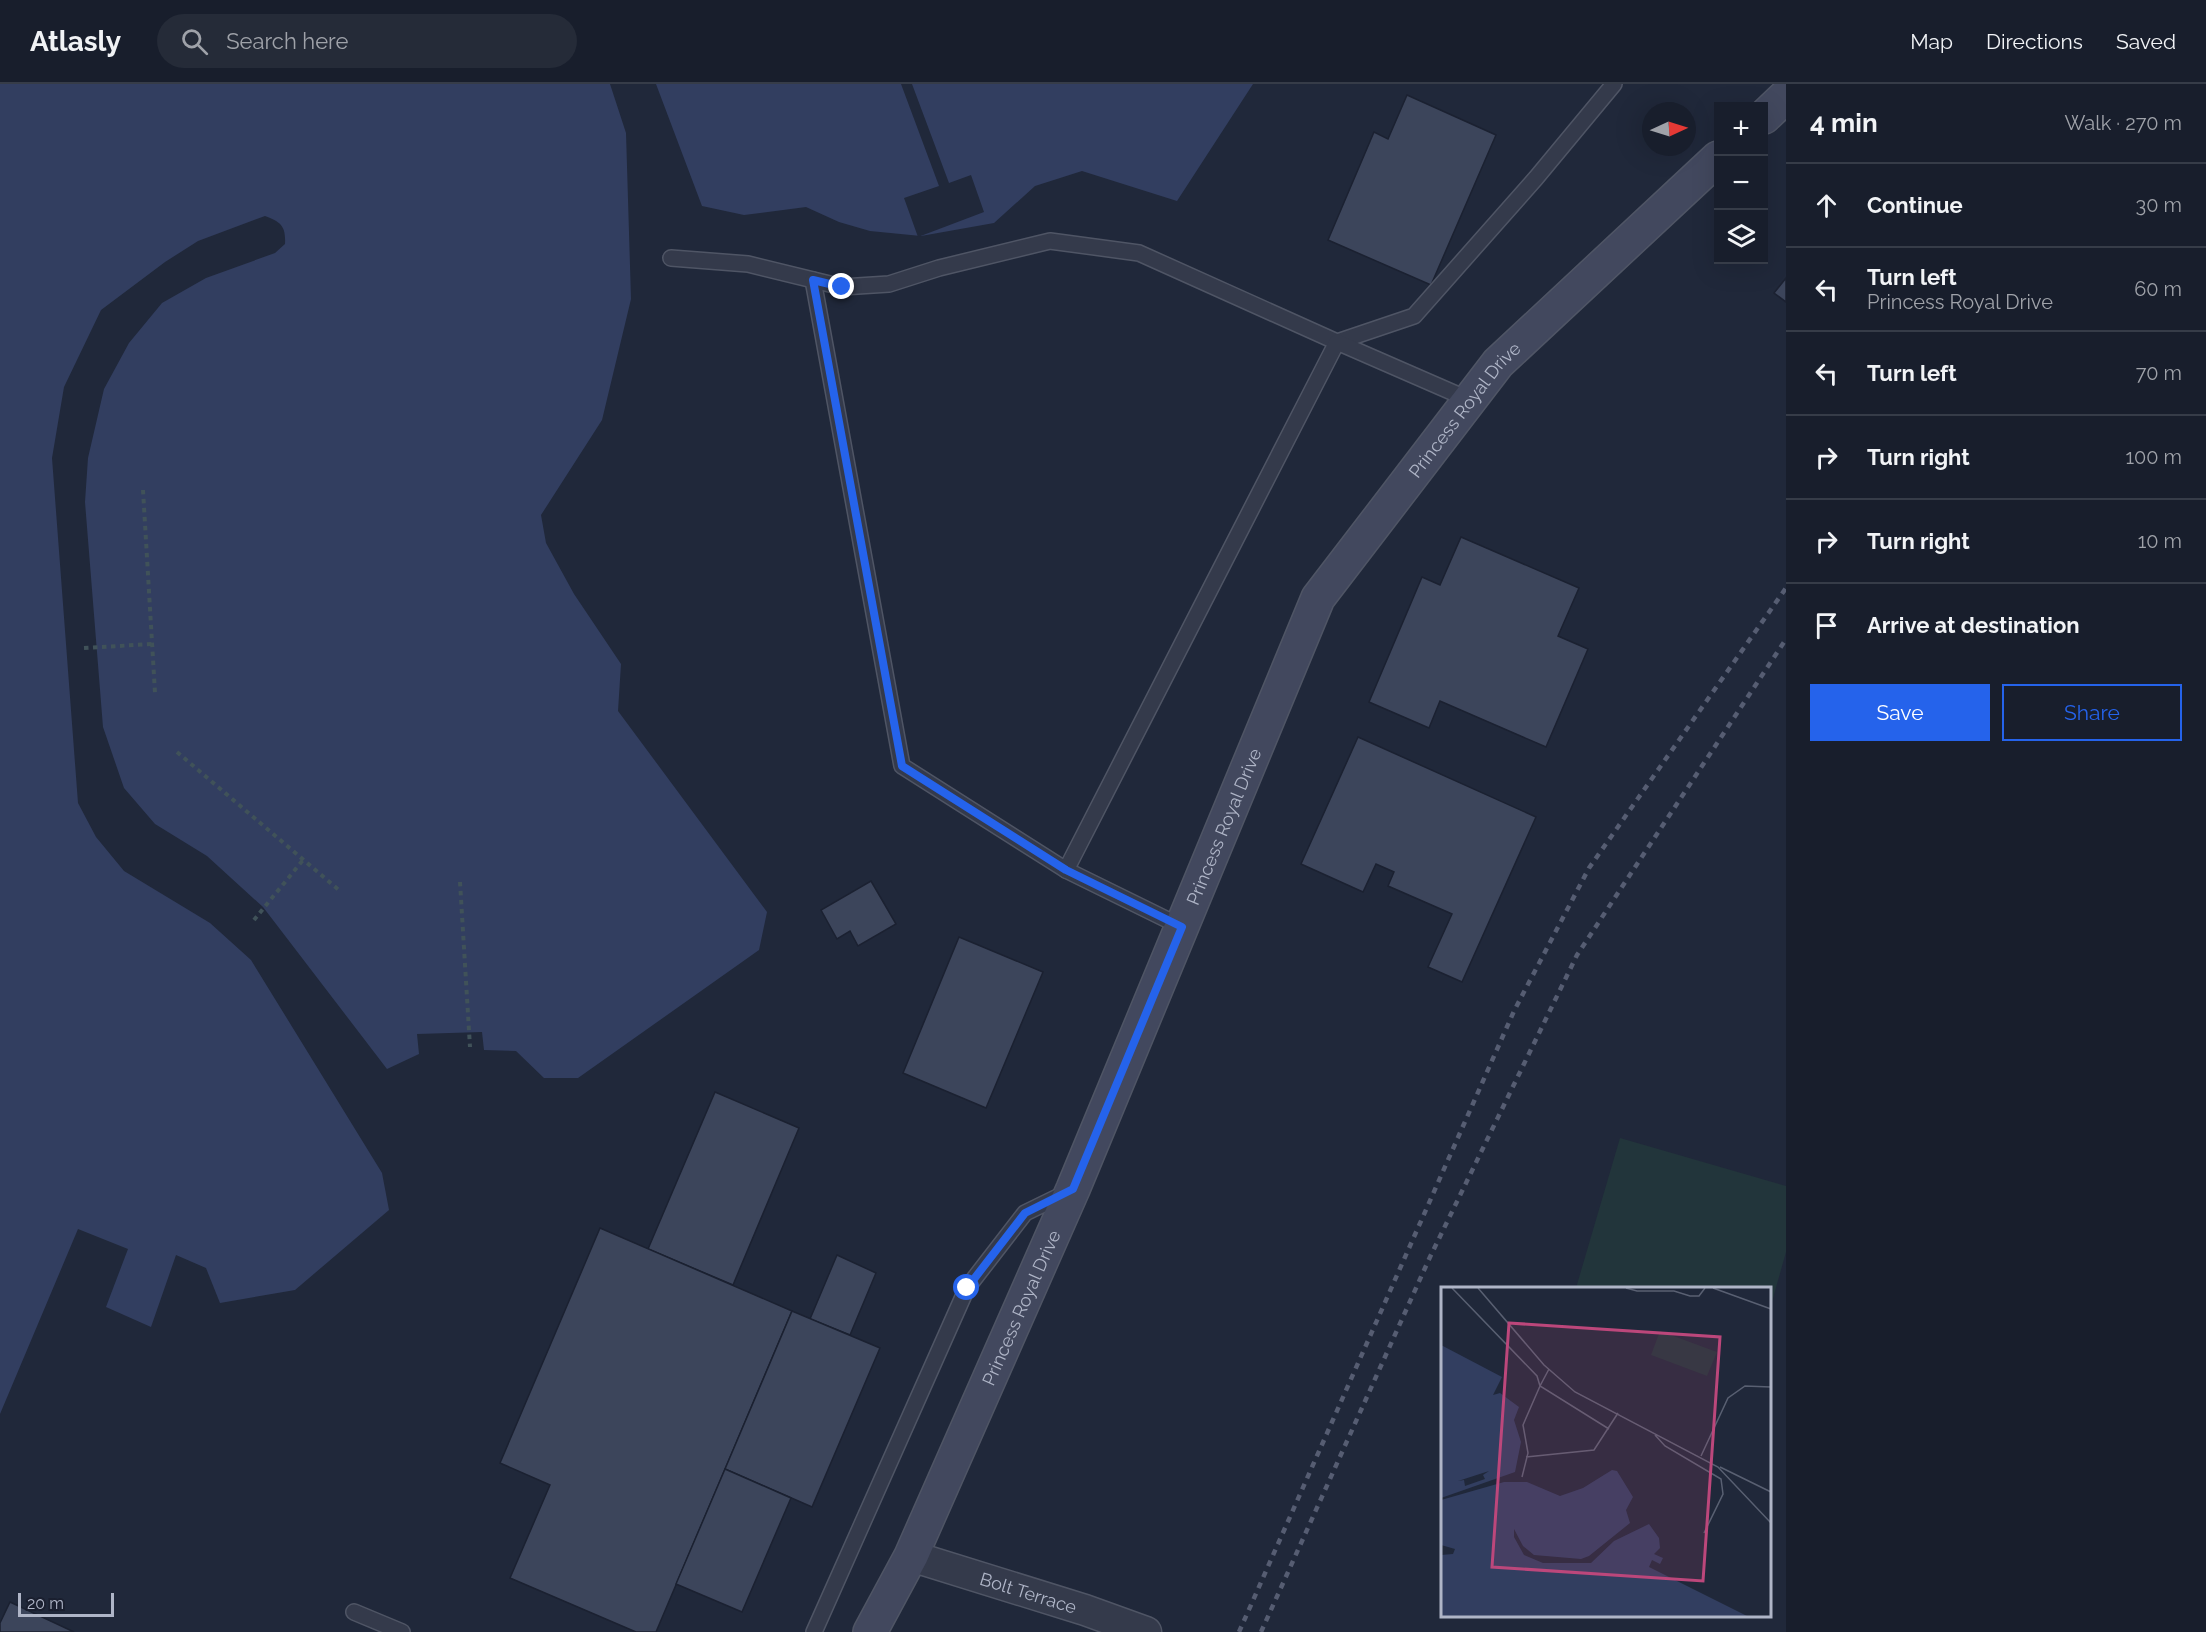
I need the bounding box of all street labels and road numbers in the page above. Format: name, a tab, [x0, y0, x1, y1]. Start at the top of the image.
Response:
street label: Princess Royal Drive	[1404, 337, 1525, 481]
street label: Princess Royal Drive	[1182, 745, 1265, 908]
street label: Princess Royal Drive	[977, 1226, 1064, 1388]
street label: Bolt Terrace	[978, 1568, 1080, 1617]

